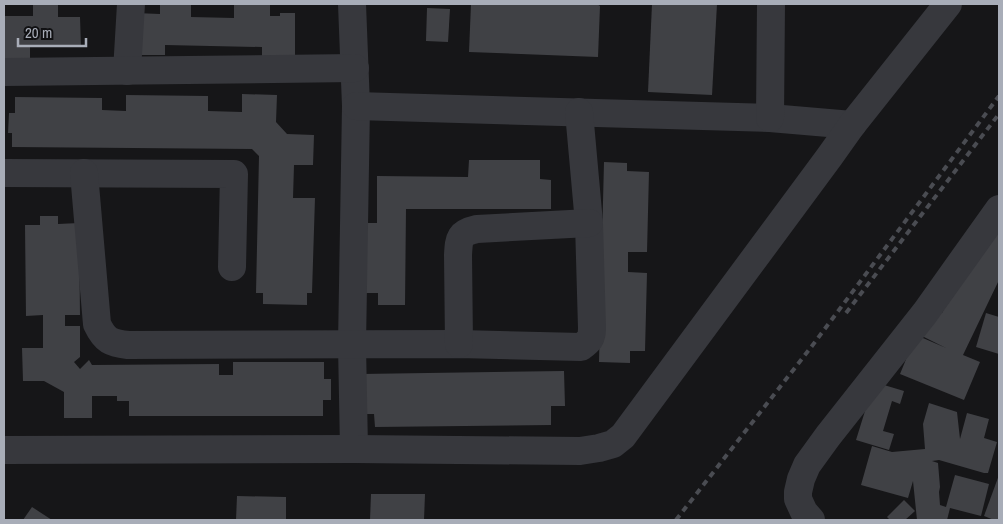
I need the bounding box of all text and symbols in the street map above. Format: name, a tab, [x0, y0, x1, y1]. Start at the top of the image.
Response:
scale bar	[18, 15, 85, 47]
text: 20 m	[25, 22, 52, 43]

